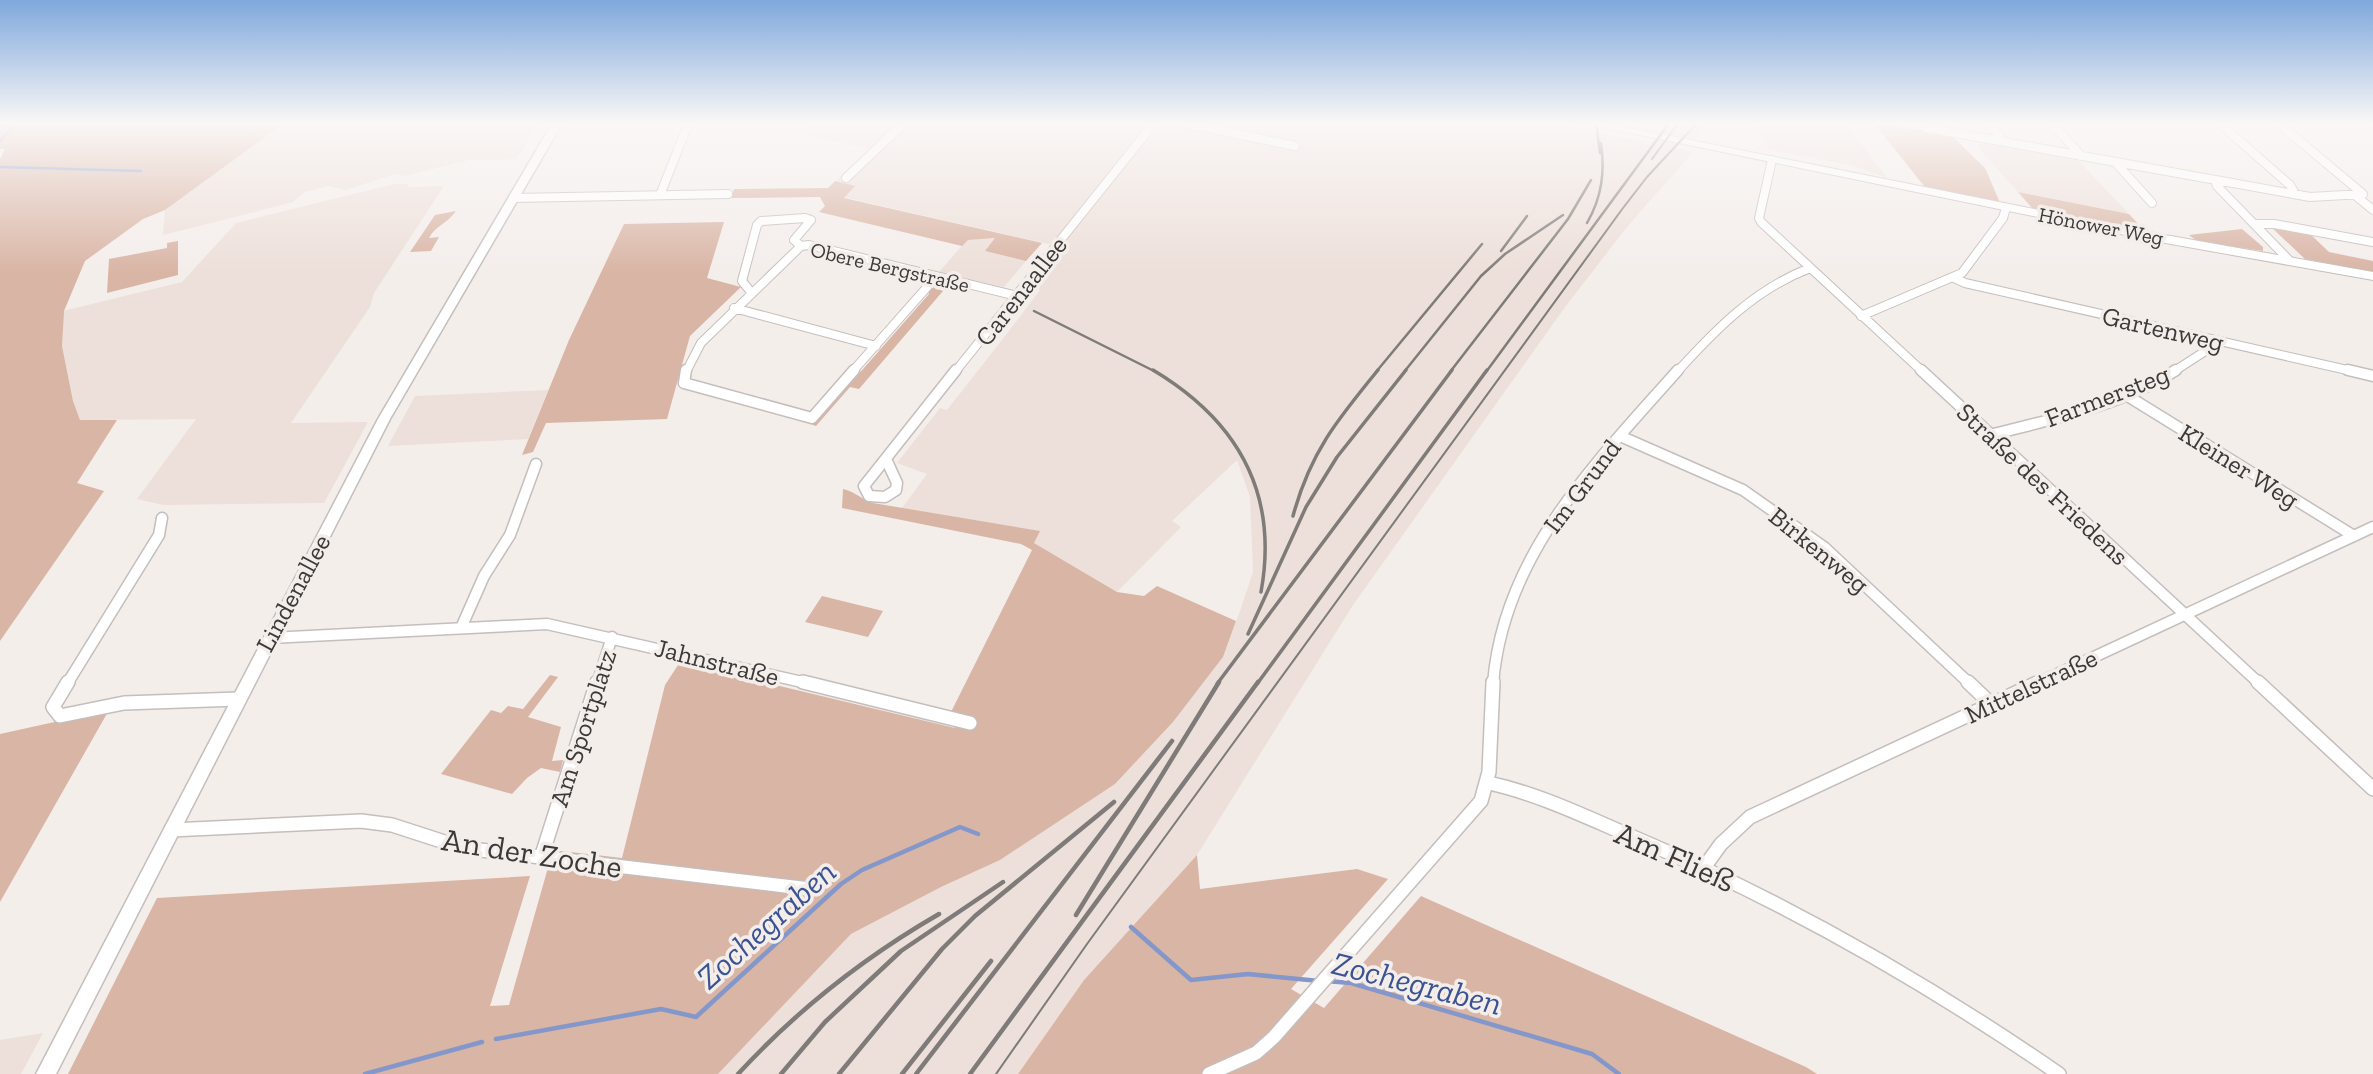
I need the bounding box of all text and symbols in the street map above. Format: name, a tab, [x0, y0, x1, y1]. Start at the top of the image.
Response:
street label: Hönower Weg	[2036, 202, 2166, 250]
street label: Carenaallee	[968, 230, 1074, 352]
street label: Obere Bergstraße	[808, 237, 972, 297]
street label: Gartenweg	[2099, 299, 2227, 359]
street label: Farmersteg	[2040, 358, 2174, 434]
street label: Straße des Friedens	[1950, 396, 2136, 572]
street label: Kleiner Weg	[2173, 417, 2305, 515]
street label: Im Grund	[1536, 433, 1628, 539]
street label: Birkenweg	[1762, 500, 1876, 600]
street label: Lindenallee	[249, 529, 337, 657]
street label: Jahnstraße	[652, 631, 782, 693]
street label: Mittelstraße	[1960, 641, 2102, 731]
street label: Am Sportplatz	[543, 646, 623, 810]
street label: Am Fließ	[1609, 814, 1741, 900]
street label: An der Zoche	[439, 820, 625, 886]
water label: Zochegraben	[689, 852, 843, 996]
water label: Zochegraben	[1328, 943, 1506, 1023]

